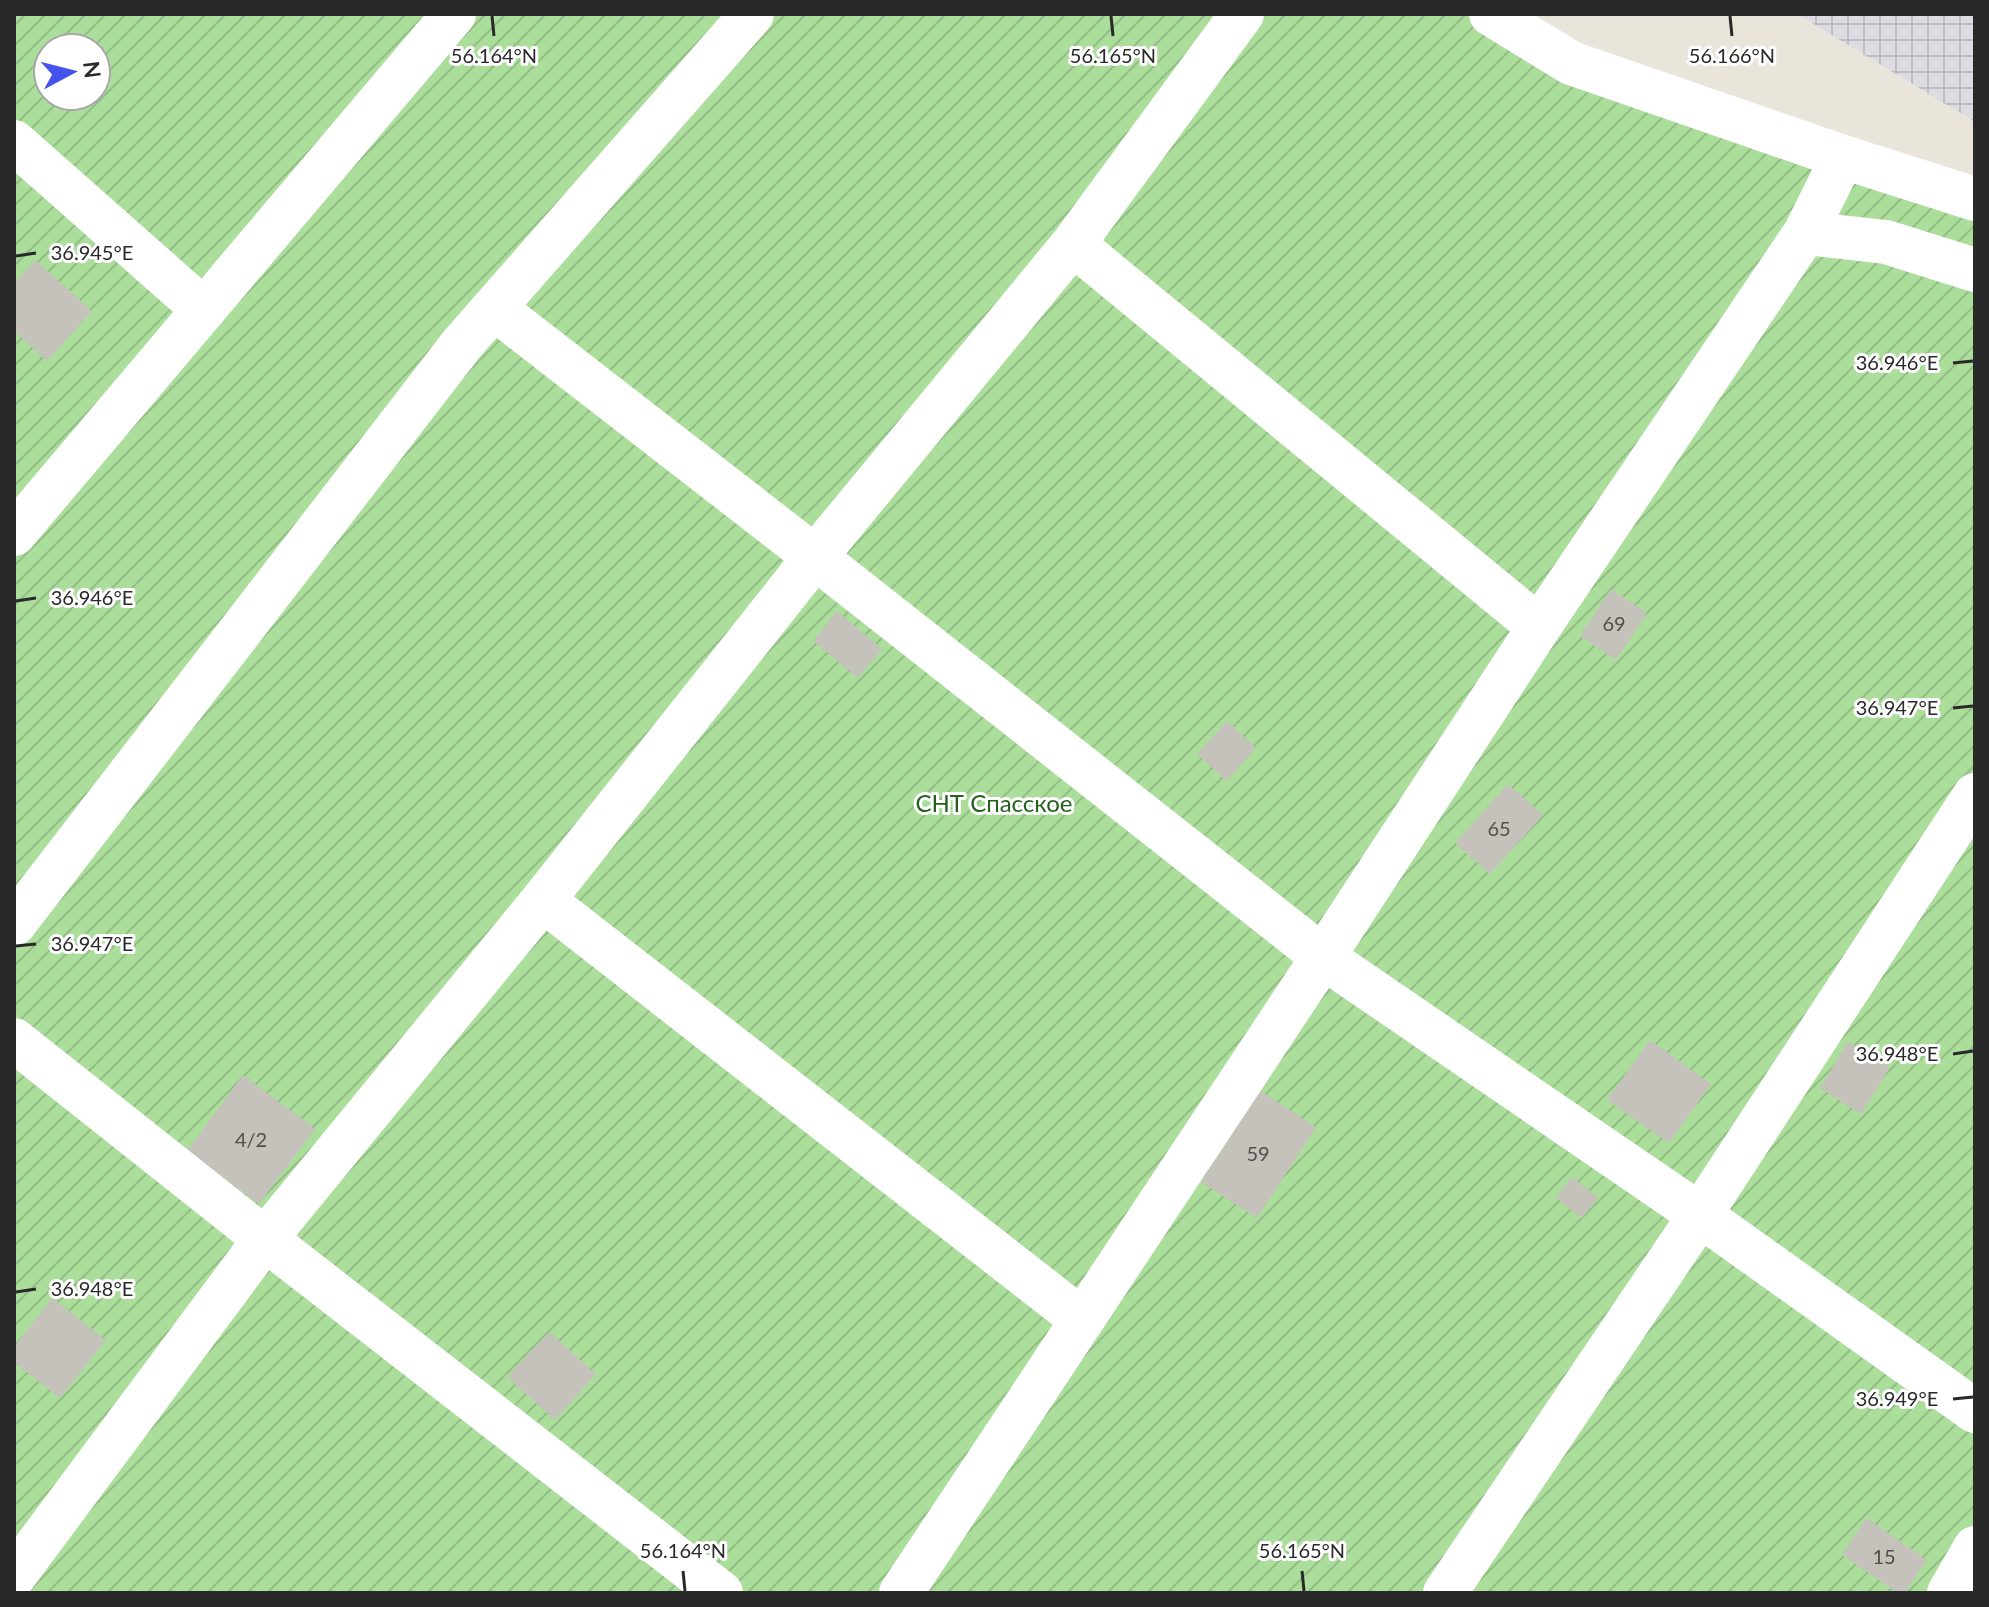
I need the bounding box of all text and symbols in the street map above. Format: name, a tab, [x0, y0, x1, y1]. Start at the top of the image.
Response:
north arrow	[32, 32, 112, 112]
text: 56.164°N	[451, 43, 537, 67]
text: 56.165°N	[1070, 43, 1156, 67]
text: 56.166°N	[1689, 43, 1775, 67]
text: N	[78, 59, 107, 80]
text: 36.945°E	[51, 240, 133, 264]
text: 36.946°E	[1856, 350, 1938, 374]
text: 36.946°E	[51, 585, 133, 609]
house number: 69	[1602, 611, 1626, 635]
text: 36.947°E	[1856, 695, 1938, 719]
park label: СНТ Спасское	[916, 788, 1073, 817]
house number: 65	[1487, 816, 1511, 840]
text: 36.947°E	[51, 931, 133, 955]
text: 36.948°E	[1856, 1041, 1938, 1065]
house number: 4/2	[235, 1127, 267, 1151]
house number: 59	[1246, 1141, 1270, 1165]
text: 36.948°E	[51, 1276, 133, 1300]
text: 36.949°E	[1856, 1386, 1938, 1410]
text: 56.164°N	[640, 1538, 726, 1562]
text: 56.165°N	[1259, 1538, 1345, 1562]
house number: 15	[1872, 1544, 1896, 1568]

